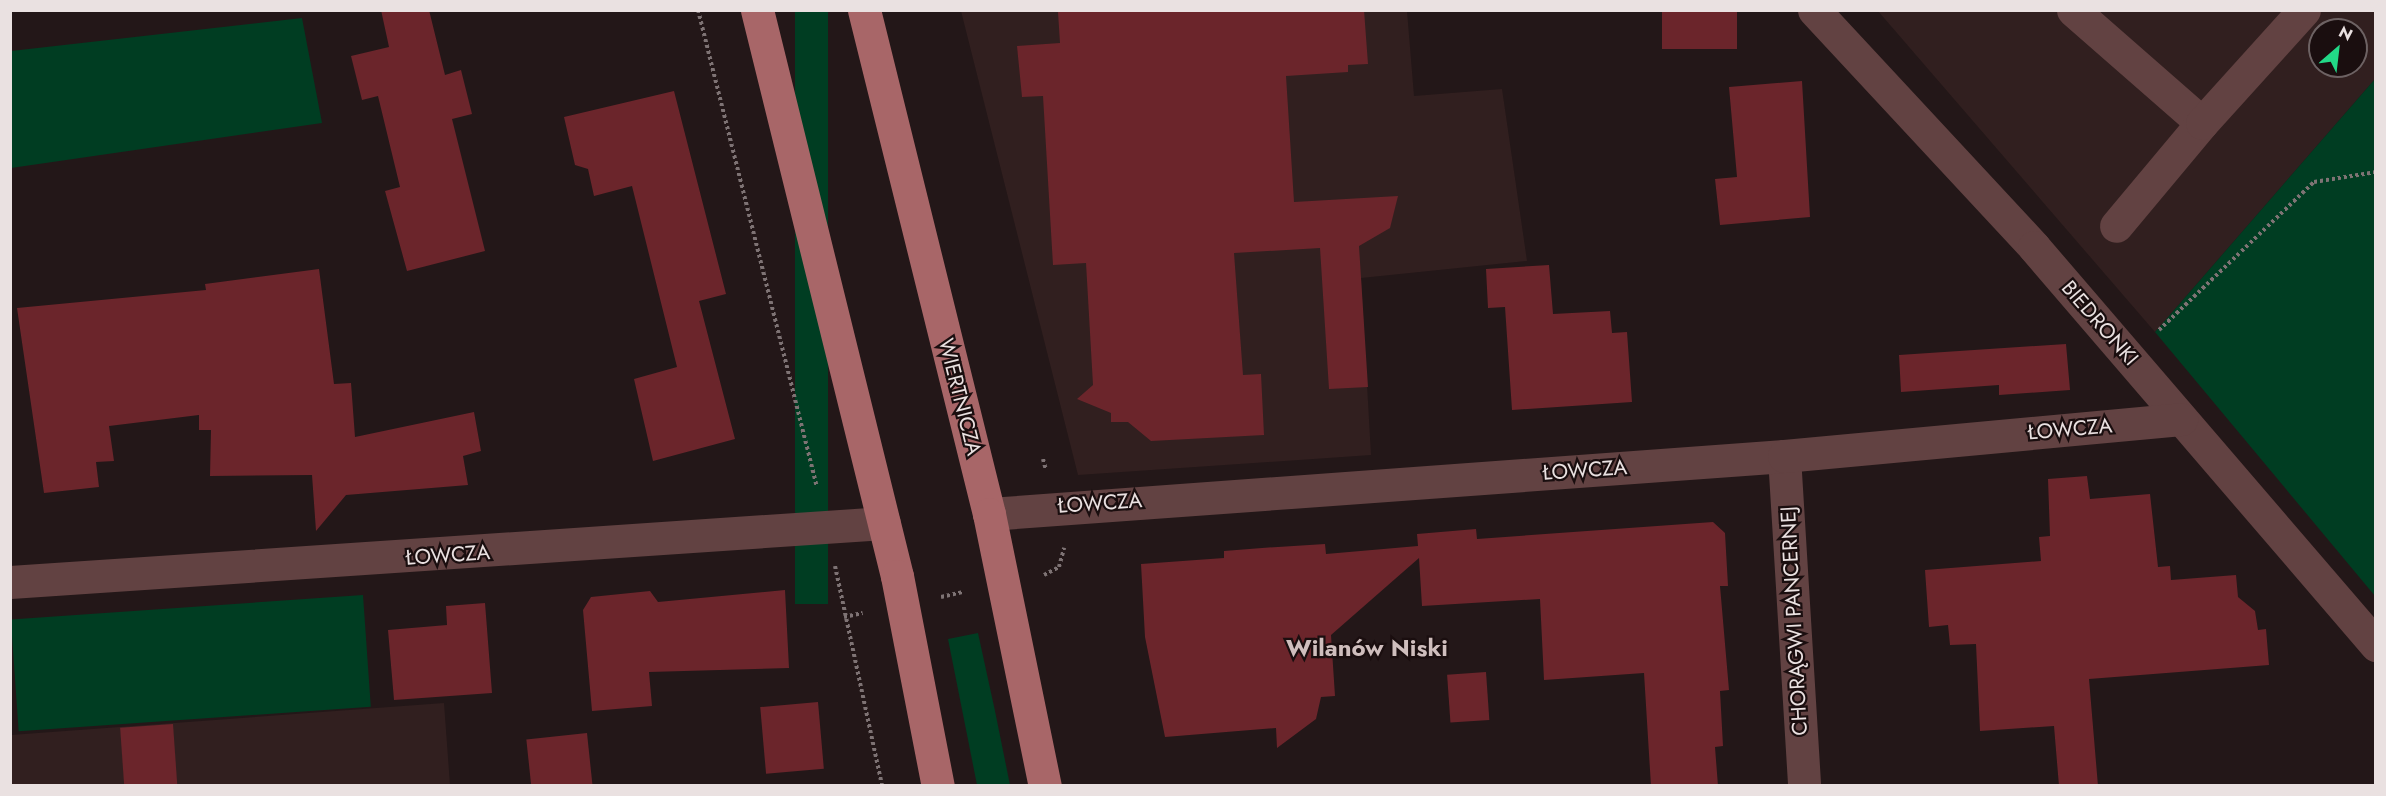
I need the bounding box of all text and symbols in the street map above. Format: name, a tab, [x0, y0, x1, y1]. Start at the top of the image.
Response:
north arrow	[2308, 18, 2368, 78]
text: N	[2335, 20, 2357, 47]
street label: BIEDRONKI	[2056, 275, 2144, 371]
street label: WIERTNICZA	[933, 336, 987, 458]
street label: ŁOWCZA	[2027, 413, 2113, 445]
street label: ŁOWCZA	[1542, 454, 1628, 486]
street label: ŁOWCZA	[1057, 487, 1143, 519]
street label: CHORĄGWI PANCERNEJ	[1775, 506, 1813, 736]
street label: ŁOWCZA	[405, 539, 491, 571]
district label: Wilanów Niski	[1286, 634, 1448, 662]

